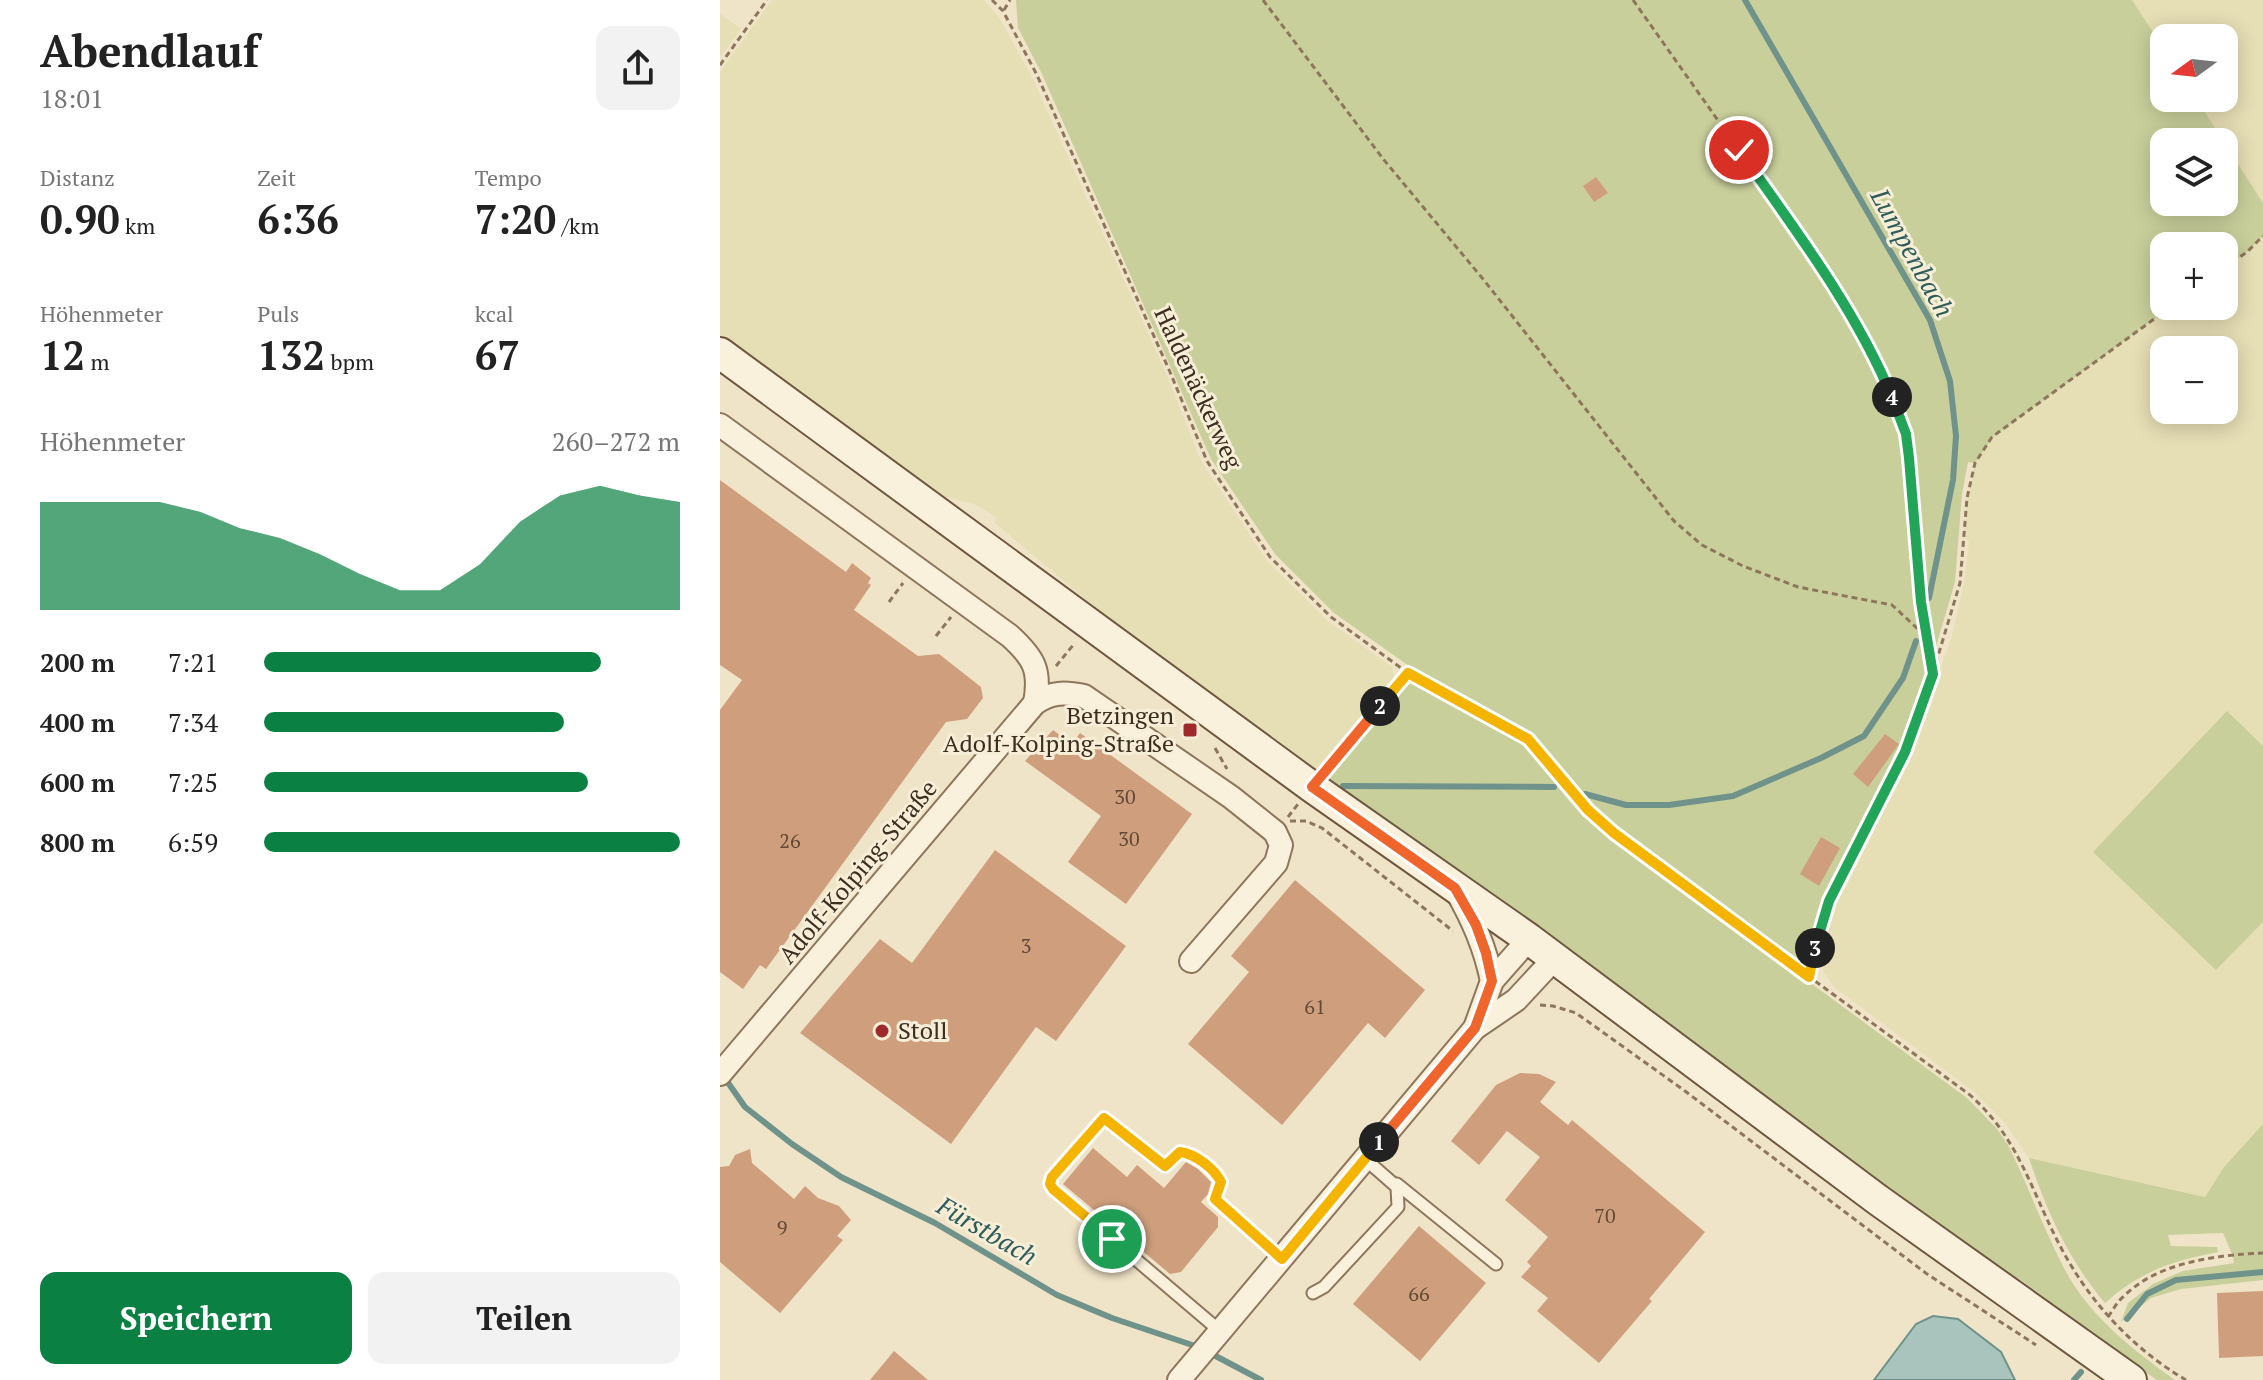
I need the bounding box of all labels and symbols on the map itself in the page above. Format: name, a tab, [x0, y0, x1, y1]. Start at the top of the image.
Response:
north arrow	[2150, 24, 2238, 112]
pin	[1705, 116, 1773, 184]
water label: Lumpenbach	[1863, 181, 1962, 323]
street label: Haldenäckerweg	[1147, 301, 1251, 474]
pin: 4	[1872, 377, 1912, 417]
pin: 2	[1360, 686, 1400, 726]
place label: Betzingen Adolf-Kolping-Straße	[943, 699, 1174, 759]
marker: Betzingen Adolf-Kolping-Straße	[1181, 721, 1199, 739]
street label: Adolf-Kolping-Straße	[771, 773, 944, 970]
house number: 30	[1114, 783, 1136, 810]
house number: 30	[1118, 825, 1140, 852]
house number: 26	[779, 827, 801, 854]
pin: 3	[1795, 928, 1835, 968]
house number: 3	[1021, 932, 1031, 959]
house number: 61	[1304, 993, 1326, 1020]
place label: Stoll	[898, 1014, 948, 1046]
marker: Stoll	[873, 1022, 891, 1040]
pin: 1	[1359, 1122, 1399, 1162]
water label: Fürstbach	[930, 1187, 1044, 1272]
house number: 70	[1594, 1202, 1616, 1229]
pin	[1078, 1205, 1146, 1273]
house number: 9	[777, 1214, 787, 1241]
house number: 66	[1408, 1280, 1430, 1307]

